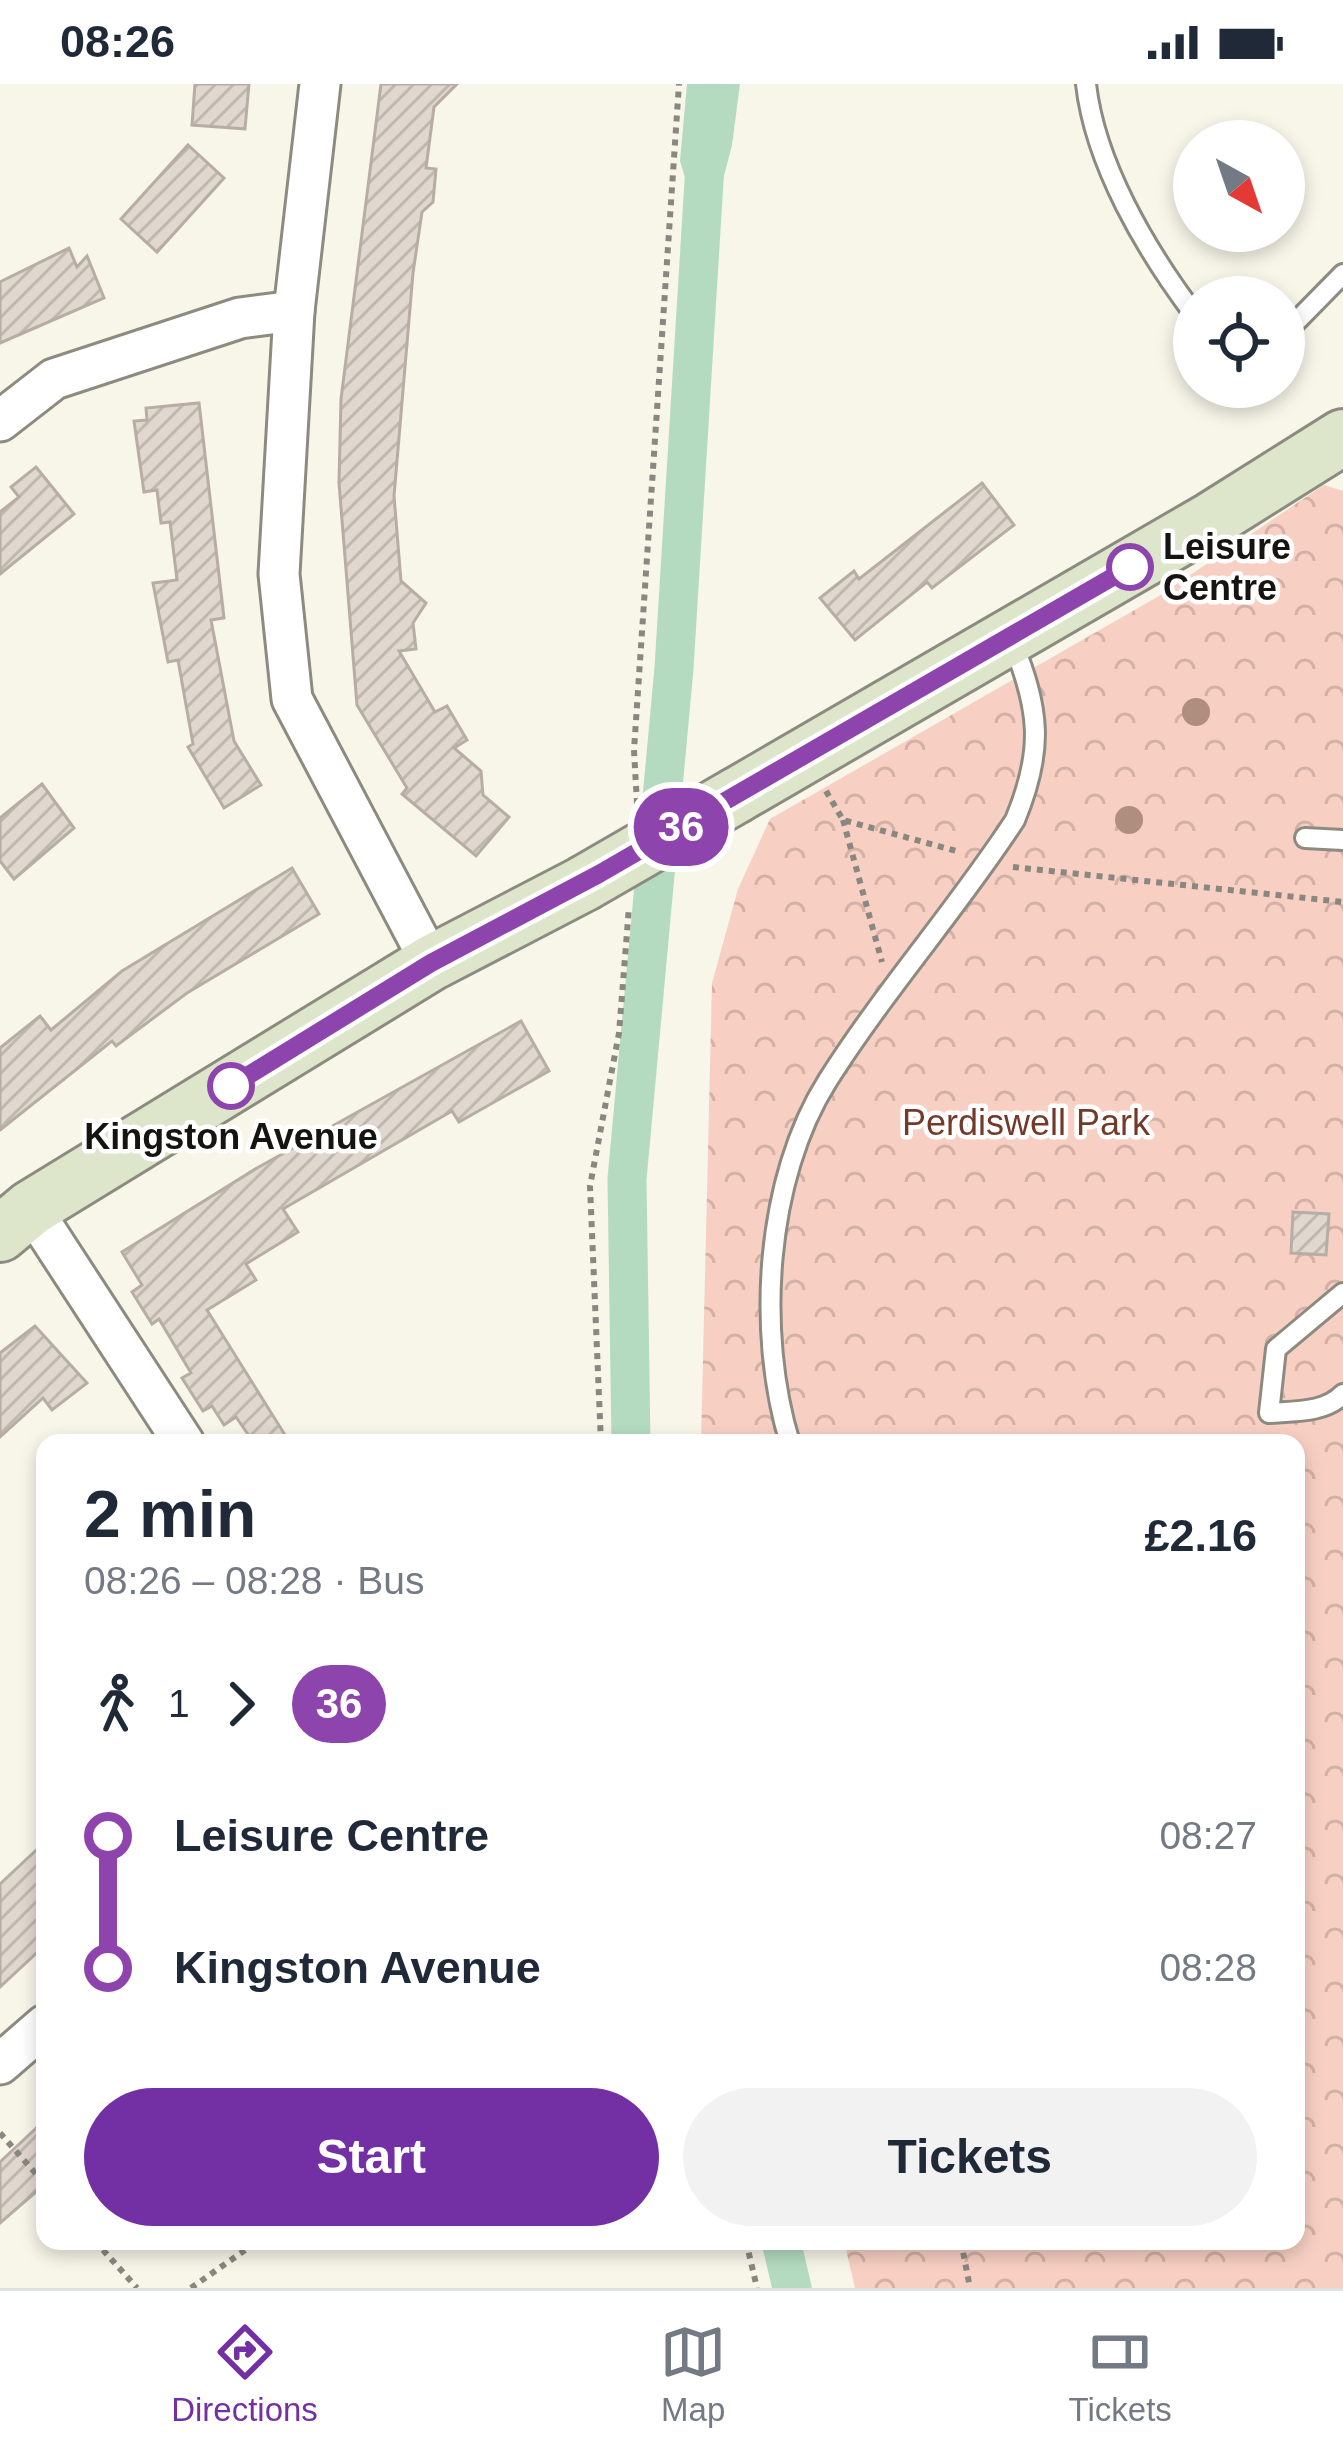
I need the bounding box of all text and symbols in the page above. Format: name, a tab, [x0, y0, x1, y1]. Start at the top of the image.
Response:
text: 08:26	[60, 16, 175, 67]
north arrow	[1173, 120, 1305, 252]
map controls	[1173, 120, 1305, 408]
button: locate	[1173, 276, 1305, 408]
place label: Leisure Centre	[1163, 526, 1291, 608]
marker: Leisure Centre	[1108, 545, 1152, 589]
line badge: 36	[627, 788, 735, 866]
text: 36	[658, 803, 704, 850]
marker: Kingston Avenue	[209, 1064, 253, 1108]
park label: Perdiswell Park	[902, 1102, 1151, 1143]
place label: Kingston Avenue	[84, 1116, 378, 1157]
text: 2 min	[84, 1477, 256, 1551]
text: £2.16	[1144, 1510, 1257, 1561]
text: 08:26 – 08:28 · Bus	[84, 1559, 424, 1602]
icon: walk	[84, 1671, 150, 1737]
icon: forward	[208, 1671, 274, 1737]
text: 36	[316, 1680, 362, 1727]
text: 1	[168, 1682, 190, 1725]
text: Leisure Centre	[174, 1810, 489, 1861]
text: 08:27	[1159, 1814, 1257, 1857]
text: Kingston Avenue	[174, 1942, 541, 1993]
text: 08:28	[1159, 1946, 1257, 1989]
button: Start	[84, 2088, 659, 2226]
button: Tickets	[683, 2088, 1257, 2226]
tab: Directions	[171, 2319, 318, 2429]
tab: Map	[660, 2319, 726, 2429]
tab: Tickets	[1069, 2319, 1172, 2429]

